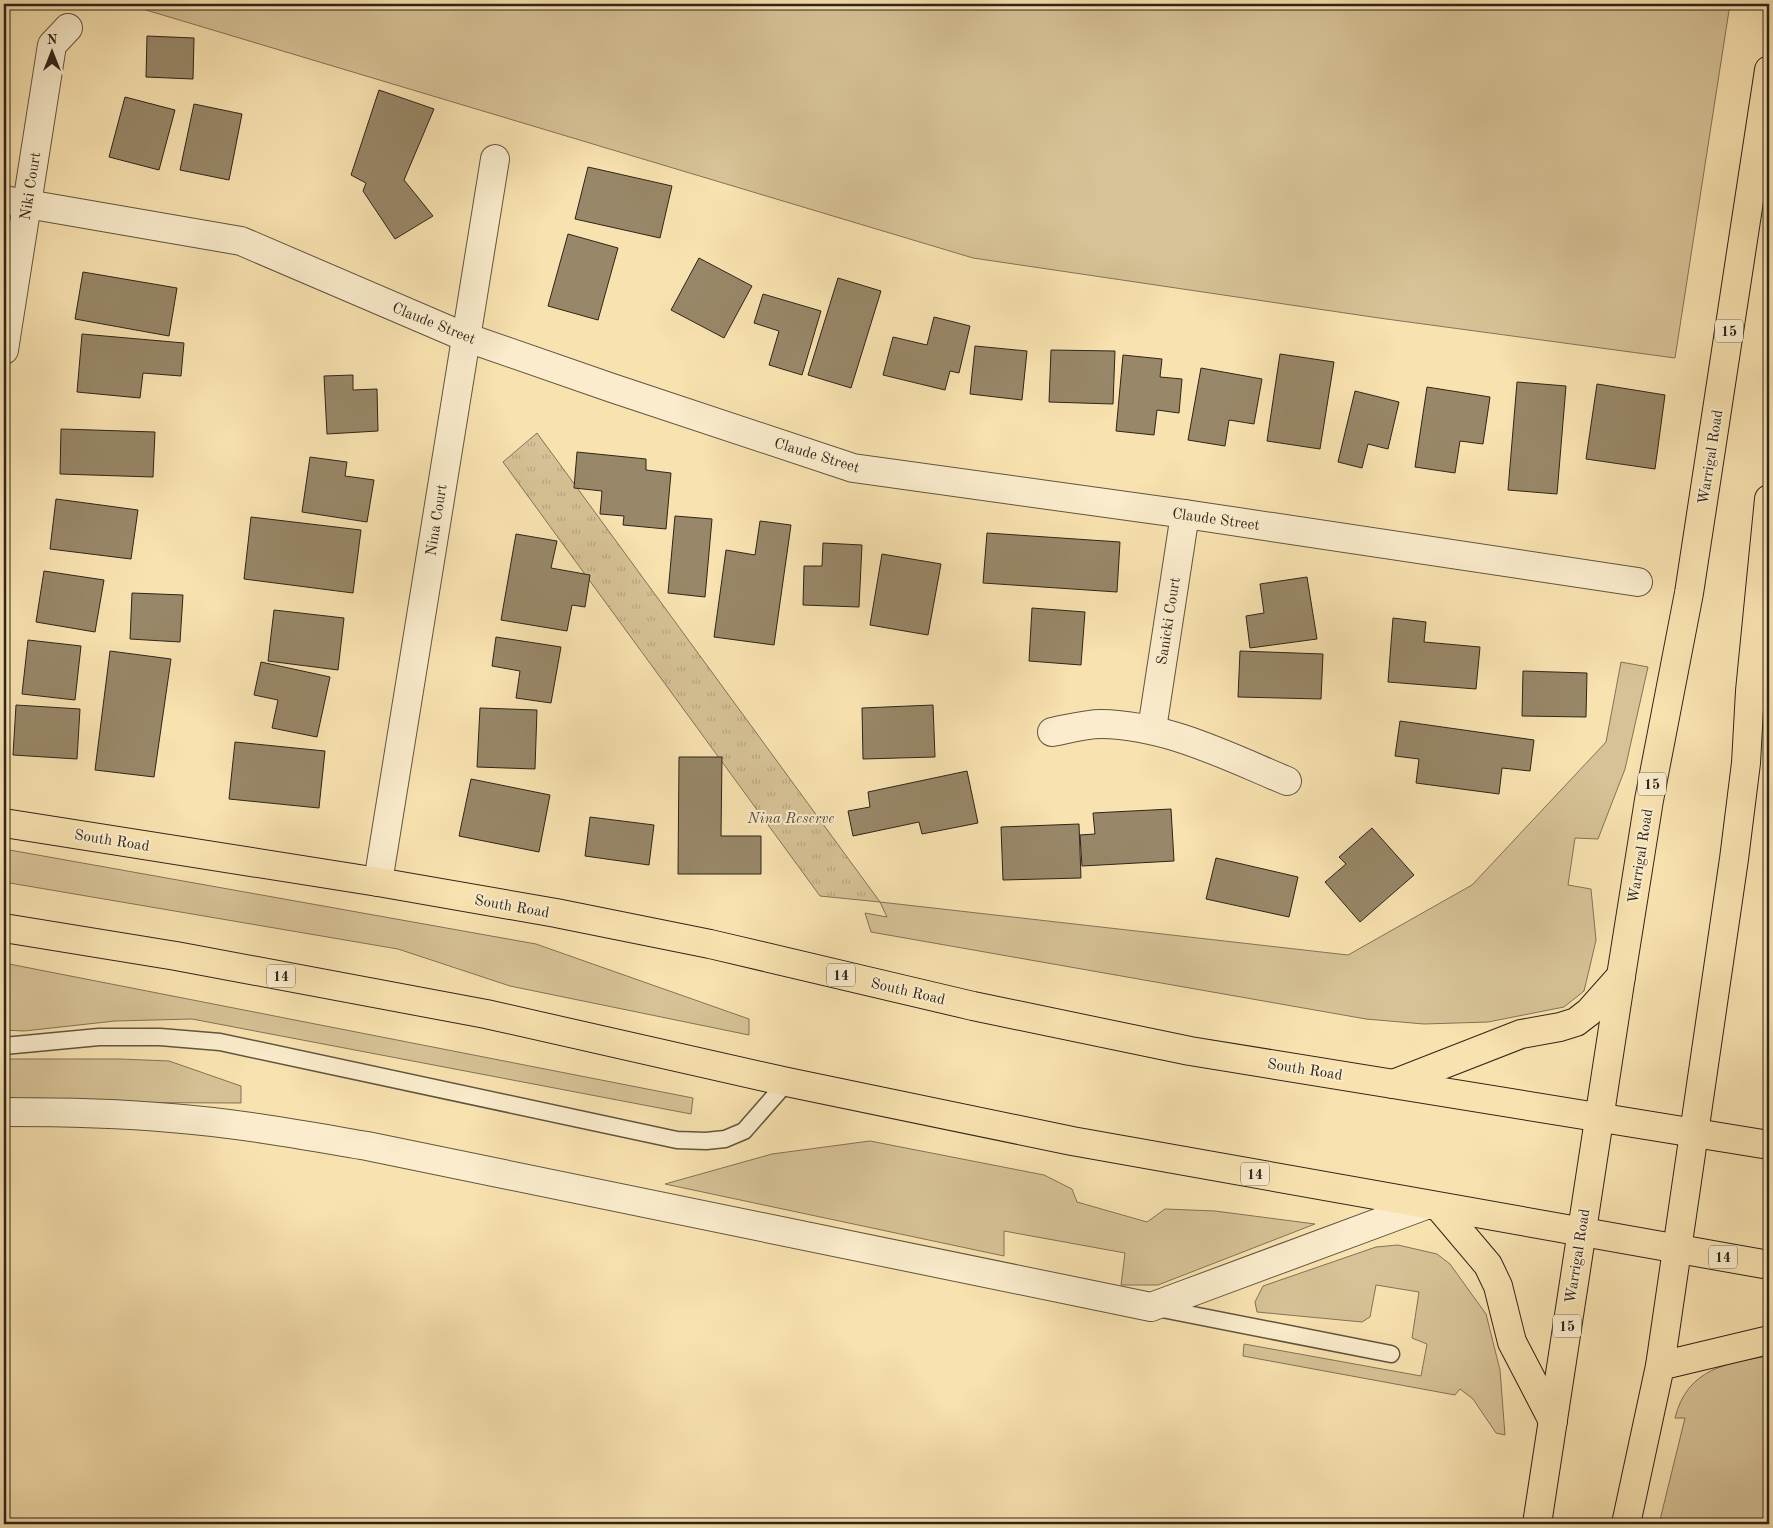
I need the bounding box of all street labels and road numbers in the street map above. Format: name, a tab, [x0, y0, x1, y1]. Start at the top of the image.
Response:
street label: Niki Court	[19, 151, 44, 221]
street label: Claude Street	[390, 301, 477, 348]
road number: 15	[1715, 320, 1743, 342]
street label: Warrigal Road	[1697, 409, 1726, 506]
street label: Claude Street	[772, 436, 861, 477]
street label: Nina Court	[424, 483, 451, 557]
street label: Claude Street	[1171, 507, 1261, 534]
street label: Sanicki Court	[1155, 576, 1184, 666]
road number: 15	[1638, 772, 1666, 796]
street label: Warrigal Road	[1627, 808, 1656, 905]
street label: South Road	[73, 828, 151, 855]
street label: South Road	[473, 894, 551, 921]
road number: 14	[267, 964, 295, 988]
road number: 14	[827, 964, 855, 986]
street label: South Road	[869, 977, 946, 1008]
street label: South Road	[1266, 1057, 1344, 1084]
road number: 14	[1241, 1162, 1269, 1186]
street label: Warrigal Road	[1564, 1208, 1593, 1305]
road number: 14	[1709, 1246, 1737, 1268]
road number: 15	[1553, 1314, 1581, 1338]

